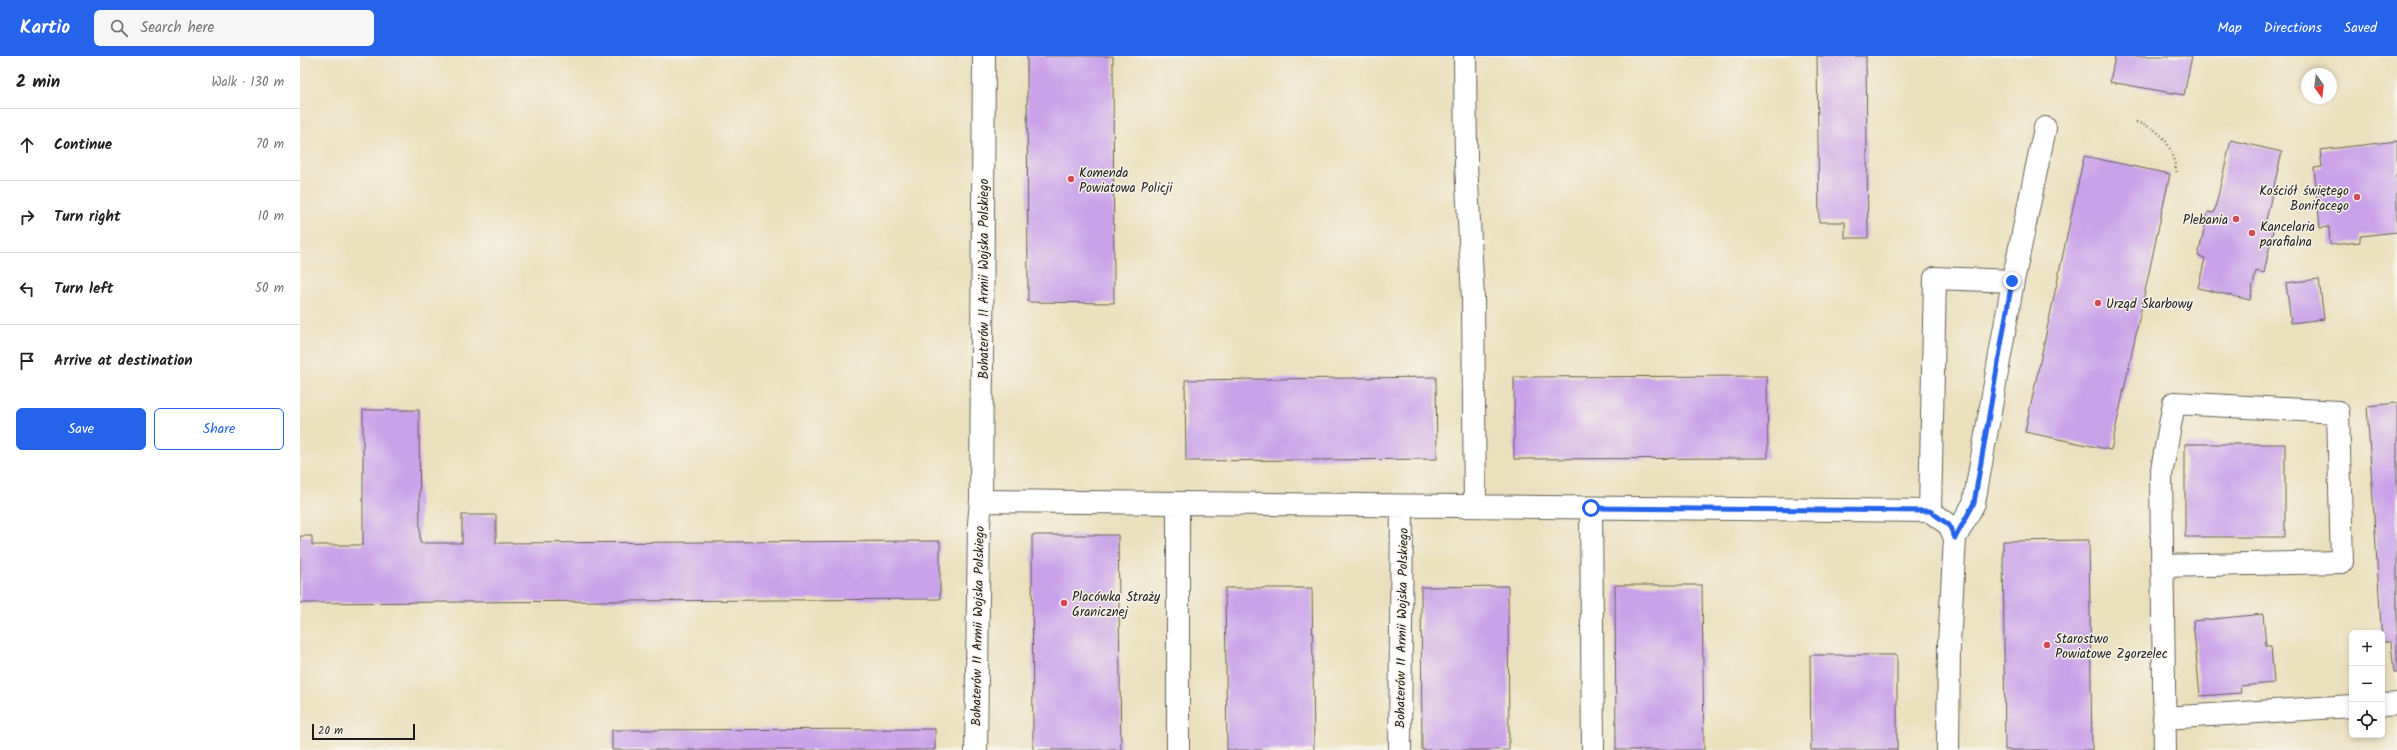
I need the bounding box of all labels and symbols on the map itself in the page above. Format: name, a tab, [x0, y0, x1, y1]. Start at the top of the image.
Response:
north arrow	[2301, 68, 2337, 104]
place label: Komenda Powiatowa Policji	[1079, 163, 1173, 199]
marker: Komenda Powiatowa Policji	[1066, 174, 1076, 184]
street label: Bohaterów II Armii Wojska Polskiego	[974, 179, 995, 379]
place label: Kościół świętego Bonifacego	[2259, 181, 2349, 217]
marker: Kościół świętego Bonifacego	[2352, 192, 2362, 202]
place label: Plebania	[2183, 210, 2228, 231]
marker: Plebania	[2231, 214, 2241, 224]
place label: Kancelaria parafialna	[2259, 217, 2315, 253]
marker: Kancelaria parafialna	[2247, 228, 2257, 238]
route end	[2003, 272, 2021, 290]
place label: Urząd Skarbowy	[2106, 294, 2193, 315]
marker: Urząd Skarbowy	[2093, 298, 2103, 308]
route start	[1582, 499, 1600, 517]
street label: Bohaterów II Armii Wojska Polskiego	[966, 525, 991, 726]
street label: Bohaterów II Armii Wojska Polskiego	[1390, 527, 1415, 728]
place label: Placówka Straży Granicznej	[1072, 587, 1161, 623]
marker: Placówka Straży Granicznej	[1059, 598, 1069, 608]
place label: Starostwo Powiatowe Zgorzelec	[2055, 629, 2168, 665]
marker: Starostwo Powiatowe Zgorzelec	[2042, 640, 2052, 650]
scale bar	[312, 722, 415, 741]

